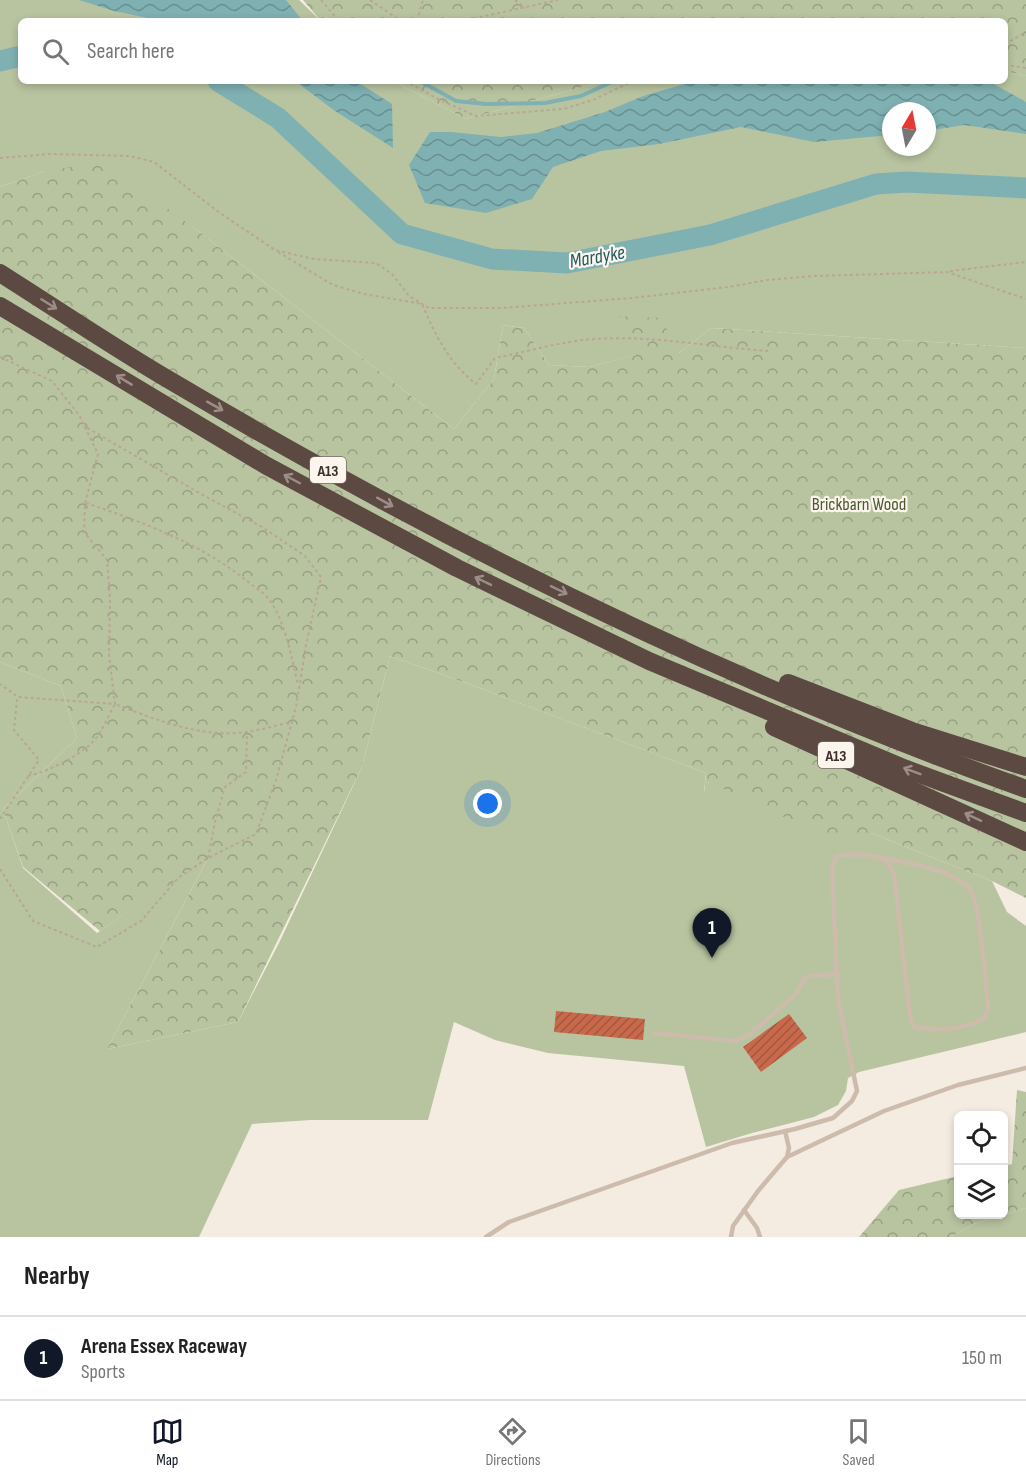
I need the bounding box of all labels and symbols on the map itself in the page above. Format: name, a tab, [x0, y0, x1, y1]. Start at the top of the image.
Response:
north arrow	[882, 102, 936, 156]
water label: Mardyke	[568, 240, 627, 274]
one-way arrow	[41, 298, 58, 311]
one-way arrow	[116, 374, 133, 386]
one-way arrow	[206, 401, 224, 412]
road number: A13	[310, 457, 346, 483]
one-way arrow	[284, 473, 301, 485]
park label: Brickbarn Wood	[812, 494, 906, 515]
one-way arrow	[376, 497, 394, 508]
one-way arrow	[474, 574, 492, 586]
one-way arrow	[550, 584, 568, 596]
road number: A13	[818, 742, 854, 768]
one-way arrow	[903, 765, 922, 776]
your location	[473, 789, 502, 818]
one-way arrow	[965, 811, 983, 823]
pin: 1	[692, 908, 732, 958]

